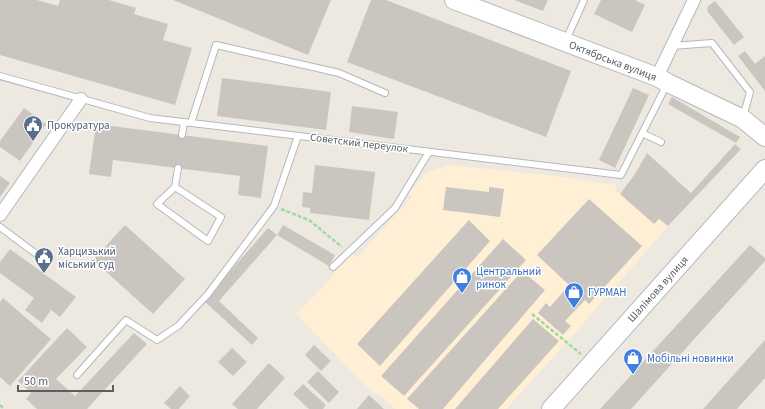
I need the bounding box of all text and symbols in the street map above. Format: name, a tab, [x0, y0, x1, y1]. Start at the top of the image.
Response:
street label: Октябрська вулиця	[567, 37, 659, 85]
public building icon: Прокуратура	[22, 114, 44, 142]
place label: Прокуратура	[47, 118, 110, 133]
street label: Советский переулок	[309, 130, 409, 157]
place label: Харцизький міський суд	[58, 244, 116, 272]
public building icon: Харцизький міський суд	[33, 246, 55, 274]
street label: Шалімова вулиця	[624, 253, 692, 325]
place label: Центральний ринок	[476, 264, 541, 292]
shop icon: Центральний ринок	[451, 266, 473, 294]
shop icon: ГУРМАН	[563, 281, 585, 309]
place label: ГУРМАН	[588, 285, 627, 300]
shop icon: Мобільні новинки	[622, 347, 644, 375]
place label: Мобільні новинки	[647, 351, 734, 366]
scale bar	[18, 367, 113, 393]
text: 50 m	[24, 373, 48, 390]

